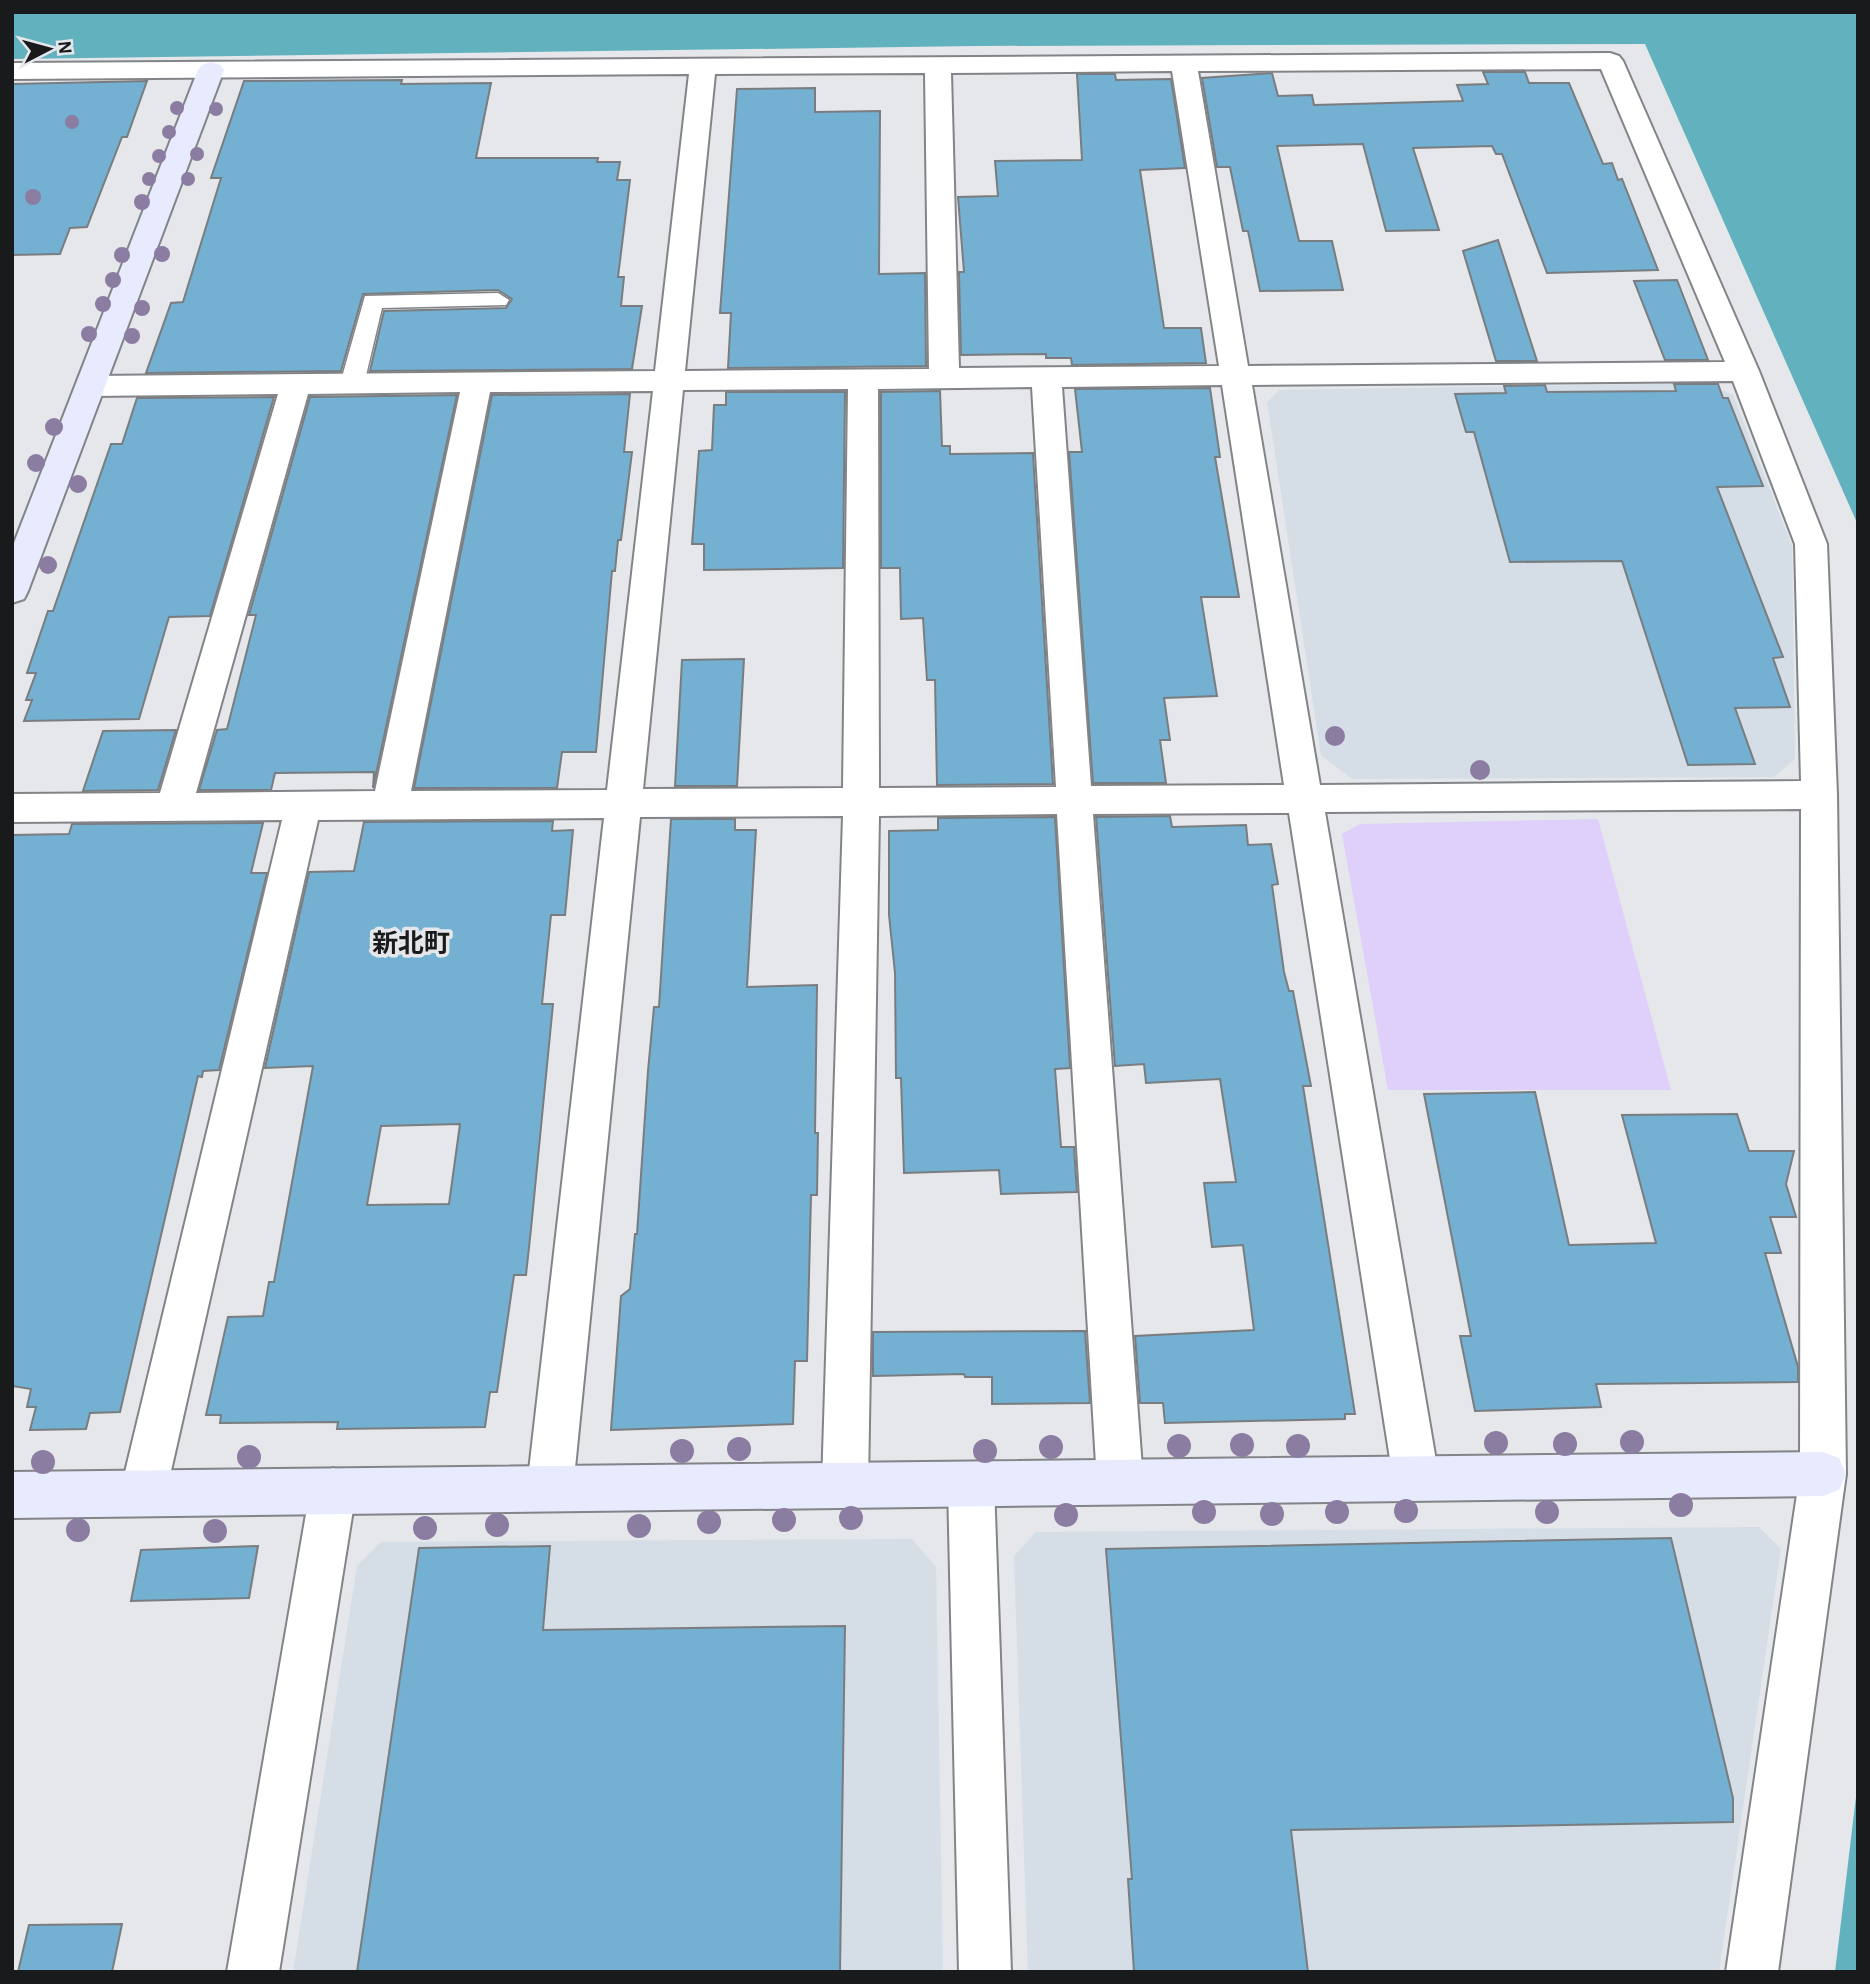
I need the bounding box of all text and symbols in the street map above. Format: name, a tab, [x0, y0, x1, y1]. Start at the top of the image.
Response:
north arrow	[14, 14, 84, 84]
text: N	[54, 40, 75, 55]
district label: 新北町	[372, 930, 450, 957]

